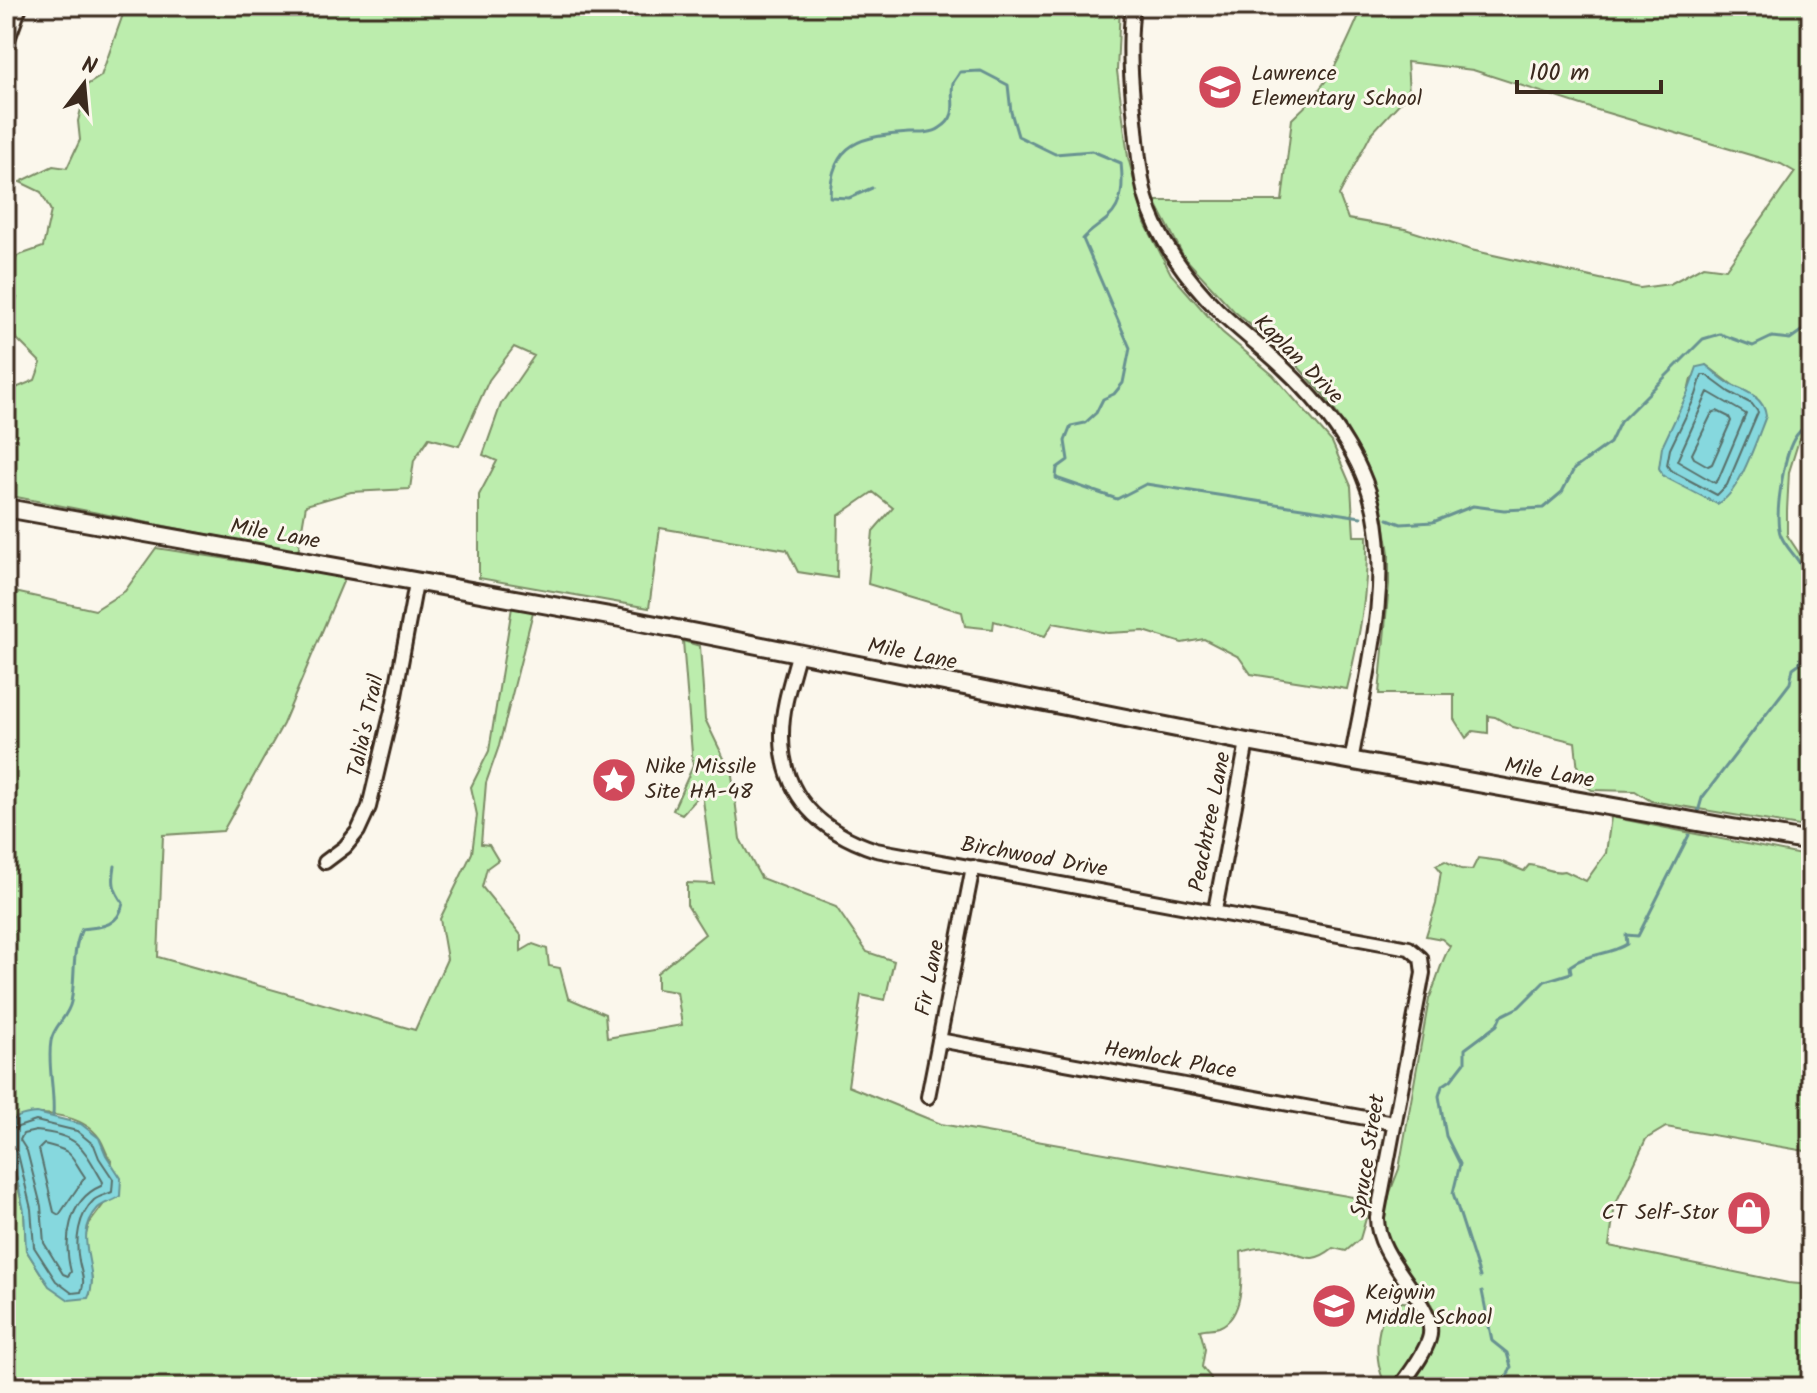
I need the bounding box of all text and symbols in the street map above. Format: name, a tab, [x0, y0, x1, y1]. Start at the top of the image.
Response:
north arrow	[44, 44, 124, 124]
scale bar	[1517, 44, 1661, 94]
text: N	[77, 48, 100, 86]
text: 100 m	[1529, 54, 1589, 93]
place label: Lawrence Elementary School	[1251, 57, 1423, 117]
school or university icon: Lawrence Elementary School	[1196, 63, 1244, 111]
street label: Kaplan Drive	[1245, 307, 1351, 413]
street label: Mile Lane	[227, 510, 323, 560]
street label: Mile Lane	[864, 629, 960, 681]
street label: Talia's Trail	[339, 671, 395, 781]
street label: Peachtree Lane	[1180, 749, 1242, 895]
street label: Mile Lane	[1501, 749, 1597, 799]
place label: Nike Missile Site HA-48	[645, 750, 756, 810]
place icon: Nike Missile Site HA-48	[590, 756, 638, 804]
street label: Birchwood Drive	[958, 828, 1110, 888]
street label: Fir Lane	[906, 937, 956, 1019]
street label: Hemlock Place	[1101, 1032, 1239, 1090]
street label: Spruce Street	[1342, 1091, 1396, 1220]
shop icon: CT Self-Stor	[1725, 1189, 1773, 1237]
place label: CT Self-Stor	[1601, 1196, 1720, 1231]
place label: Keigwin Middle School	[1365, 1276, 1493, 1336]
school or university icon: Keigwin Middle School	[1310, 1282, 1358, 1330]

